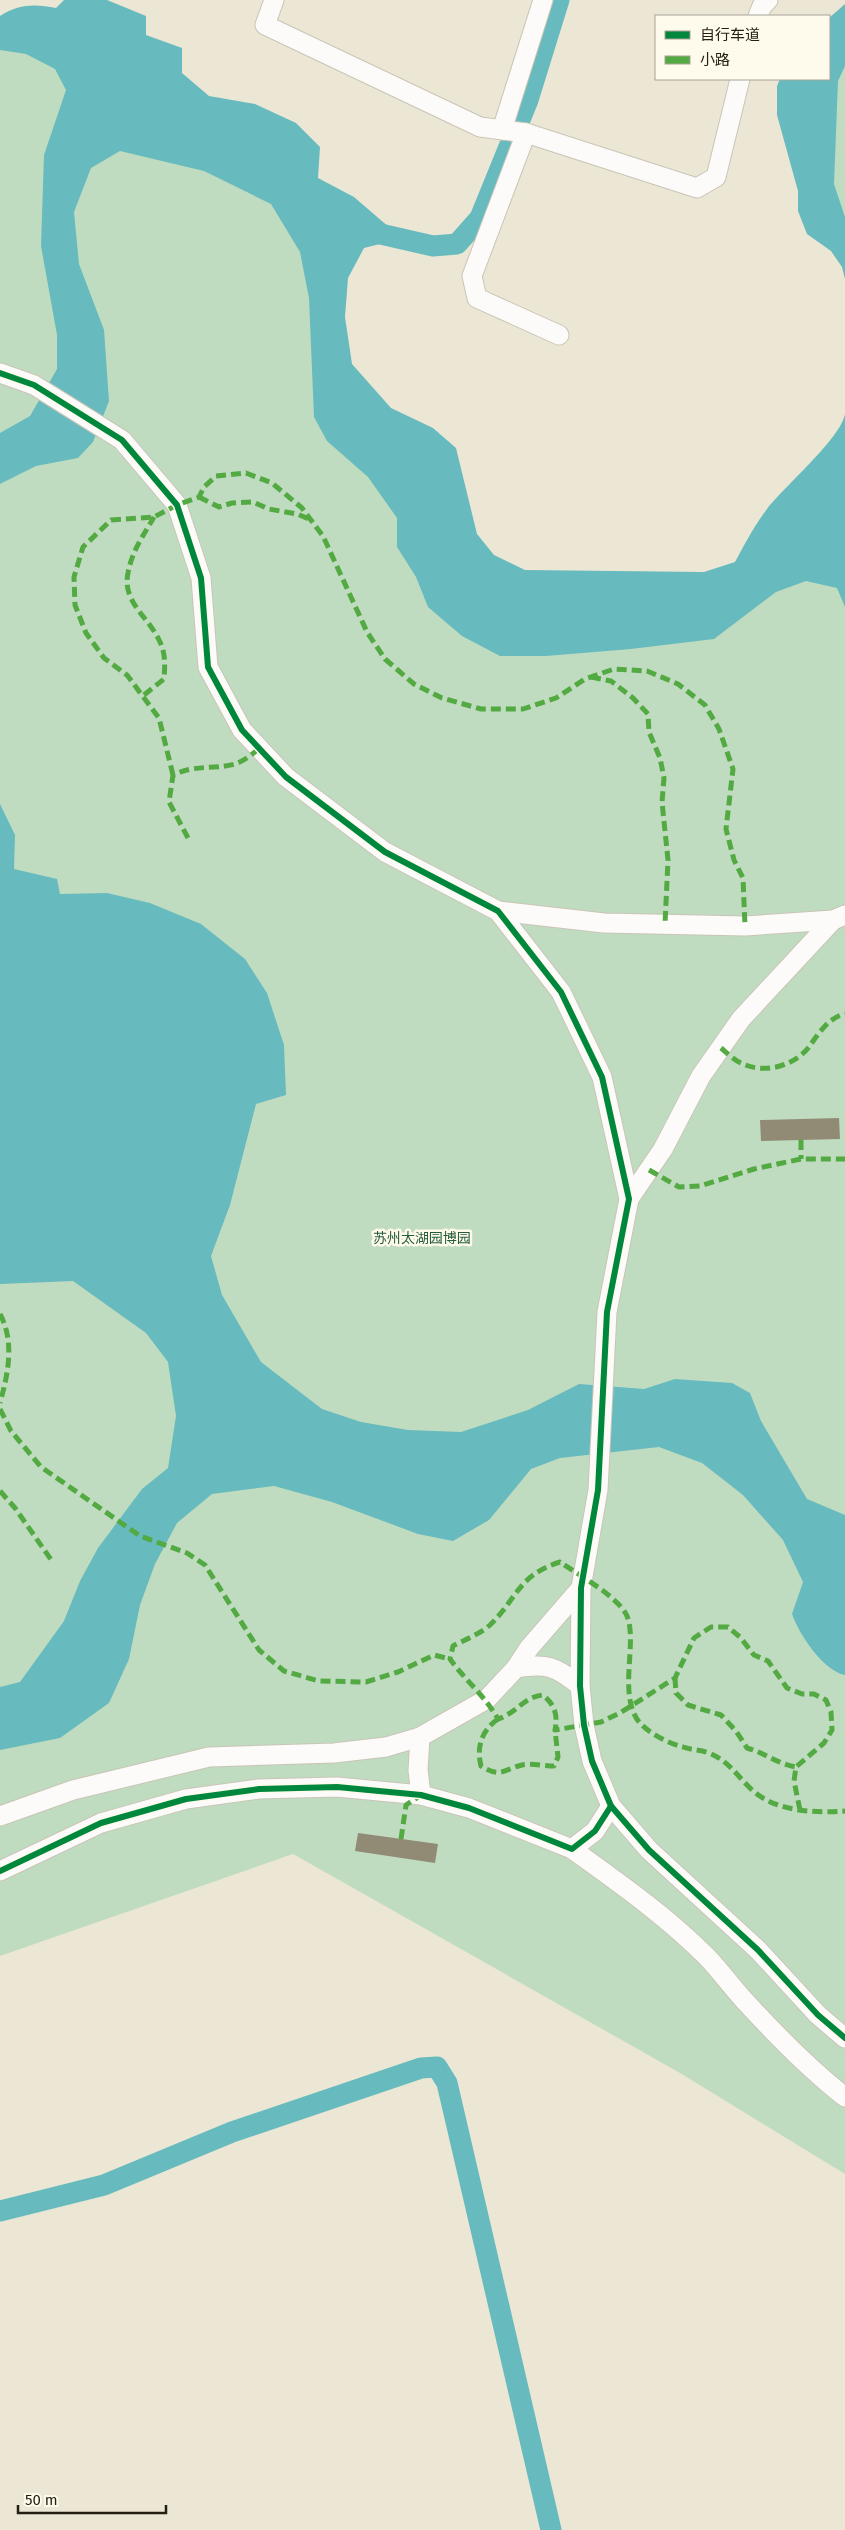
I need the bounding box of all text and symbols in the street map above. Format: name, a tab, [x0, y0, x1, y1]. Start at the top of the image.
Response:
legend	[655, 15, 830, 80]
text: 自行车道	[700, 26, 760, 44]
text: 小路	[700, 51, 730, 69]
park label: 苏州太湖园博园	[373, 1230, 471, 1247]
scale bar	[18, 2482, 165, 2514]
text: 50 m	[25, 2491, 58, 2509]

